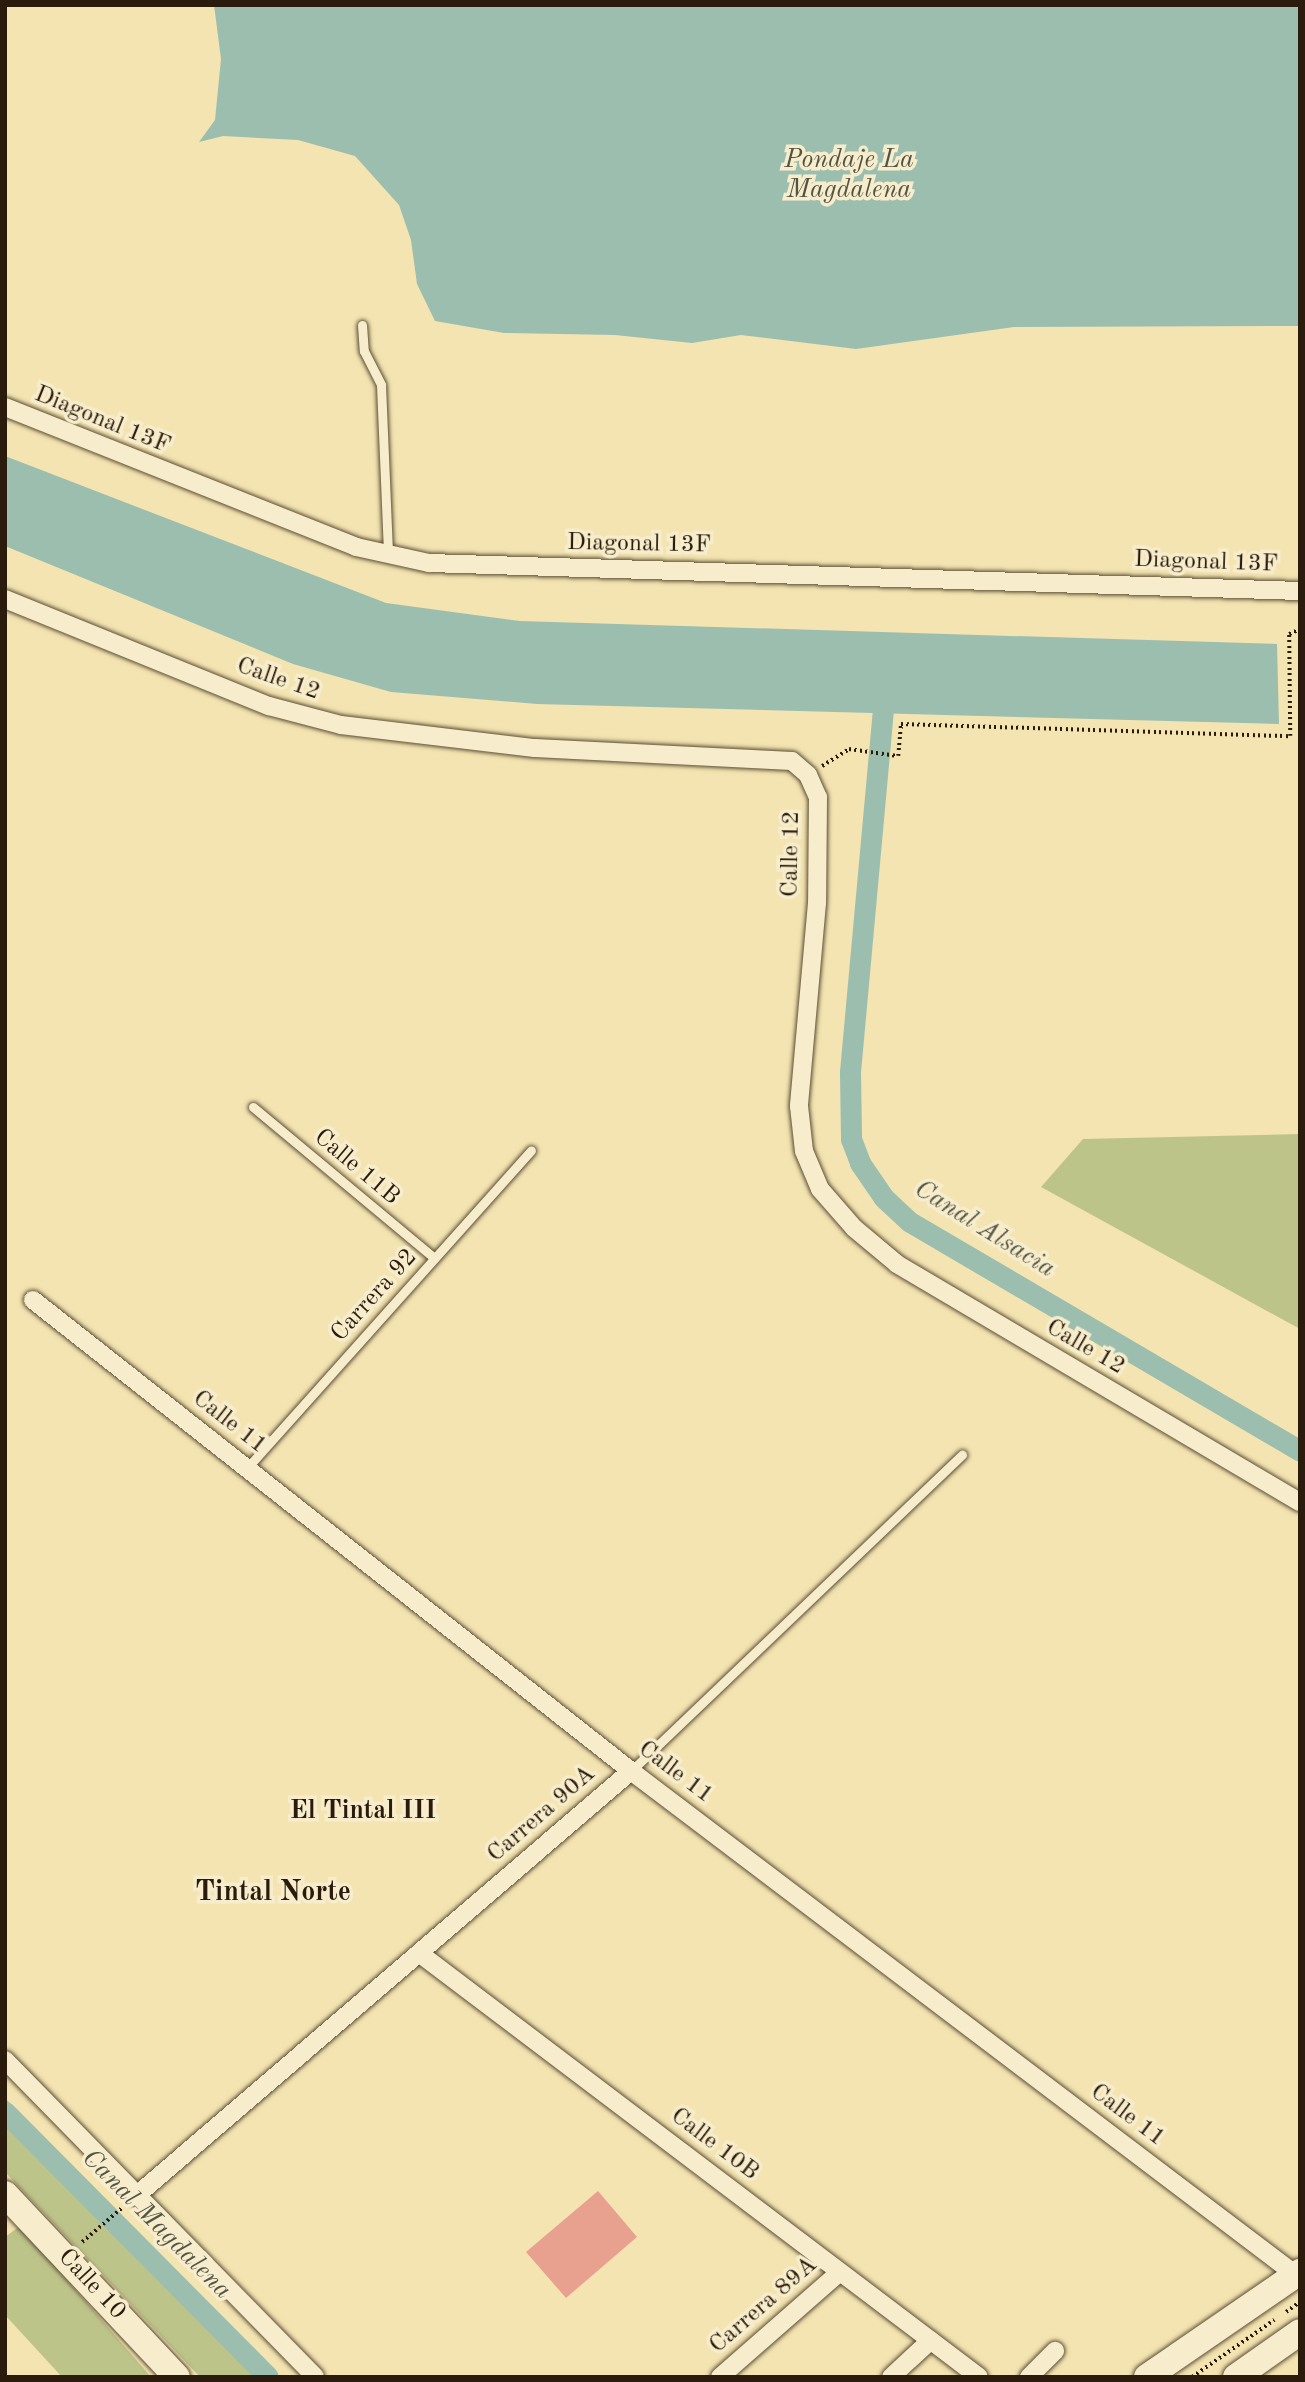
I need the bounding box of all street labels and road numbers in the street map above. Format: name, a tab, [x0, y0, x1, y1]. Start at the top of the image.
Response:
street label: Diagonal 13F	[30, 381, 174, 461]
street label: Diagonal 13F	[567, 529, 711, 561]
street label: Diagonal 13F	[1134, 546, 1278, 580]
street label: Calle 12	[232, 652, 324, 708]
street label: Calle 12	[777, 811, 807, 897]
street label: Calle 11B	[307, 1124, 405, 1212]
street label: Carrera 92	[326, 1244, 424, 1348]
street label: Calle 12	[1040, 1314, 1130, 1382]
street label: Calle 11	[186, 1385, 272, 1461]
street label: Calle 11	[632, 1735, 718, 1811]
street label: Carrera 90A	[482, 1760, 602, 1870]
street label: Calle 11	[1084, 2078, 1170, 2154]
street label: Calle 10B	[664, 2102, 764, 2188]
street label: Calle 10	[51, 2244, 131, 2326]
street label: Carrera 89A	[704, 2251, 824, 2361]

